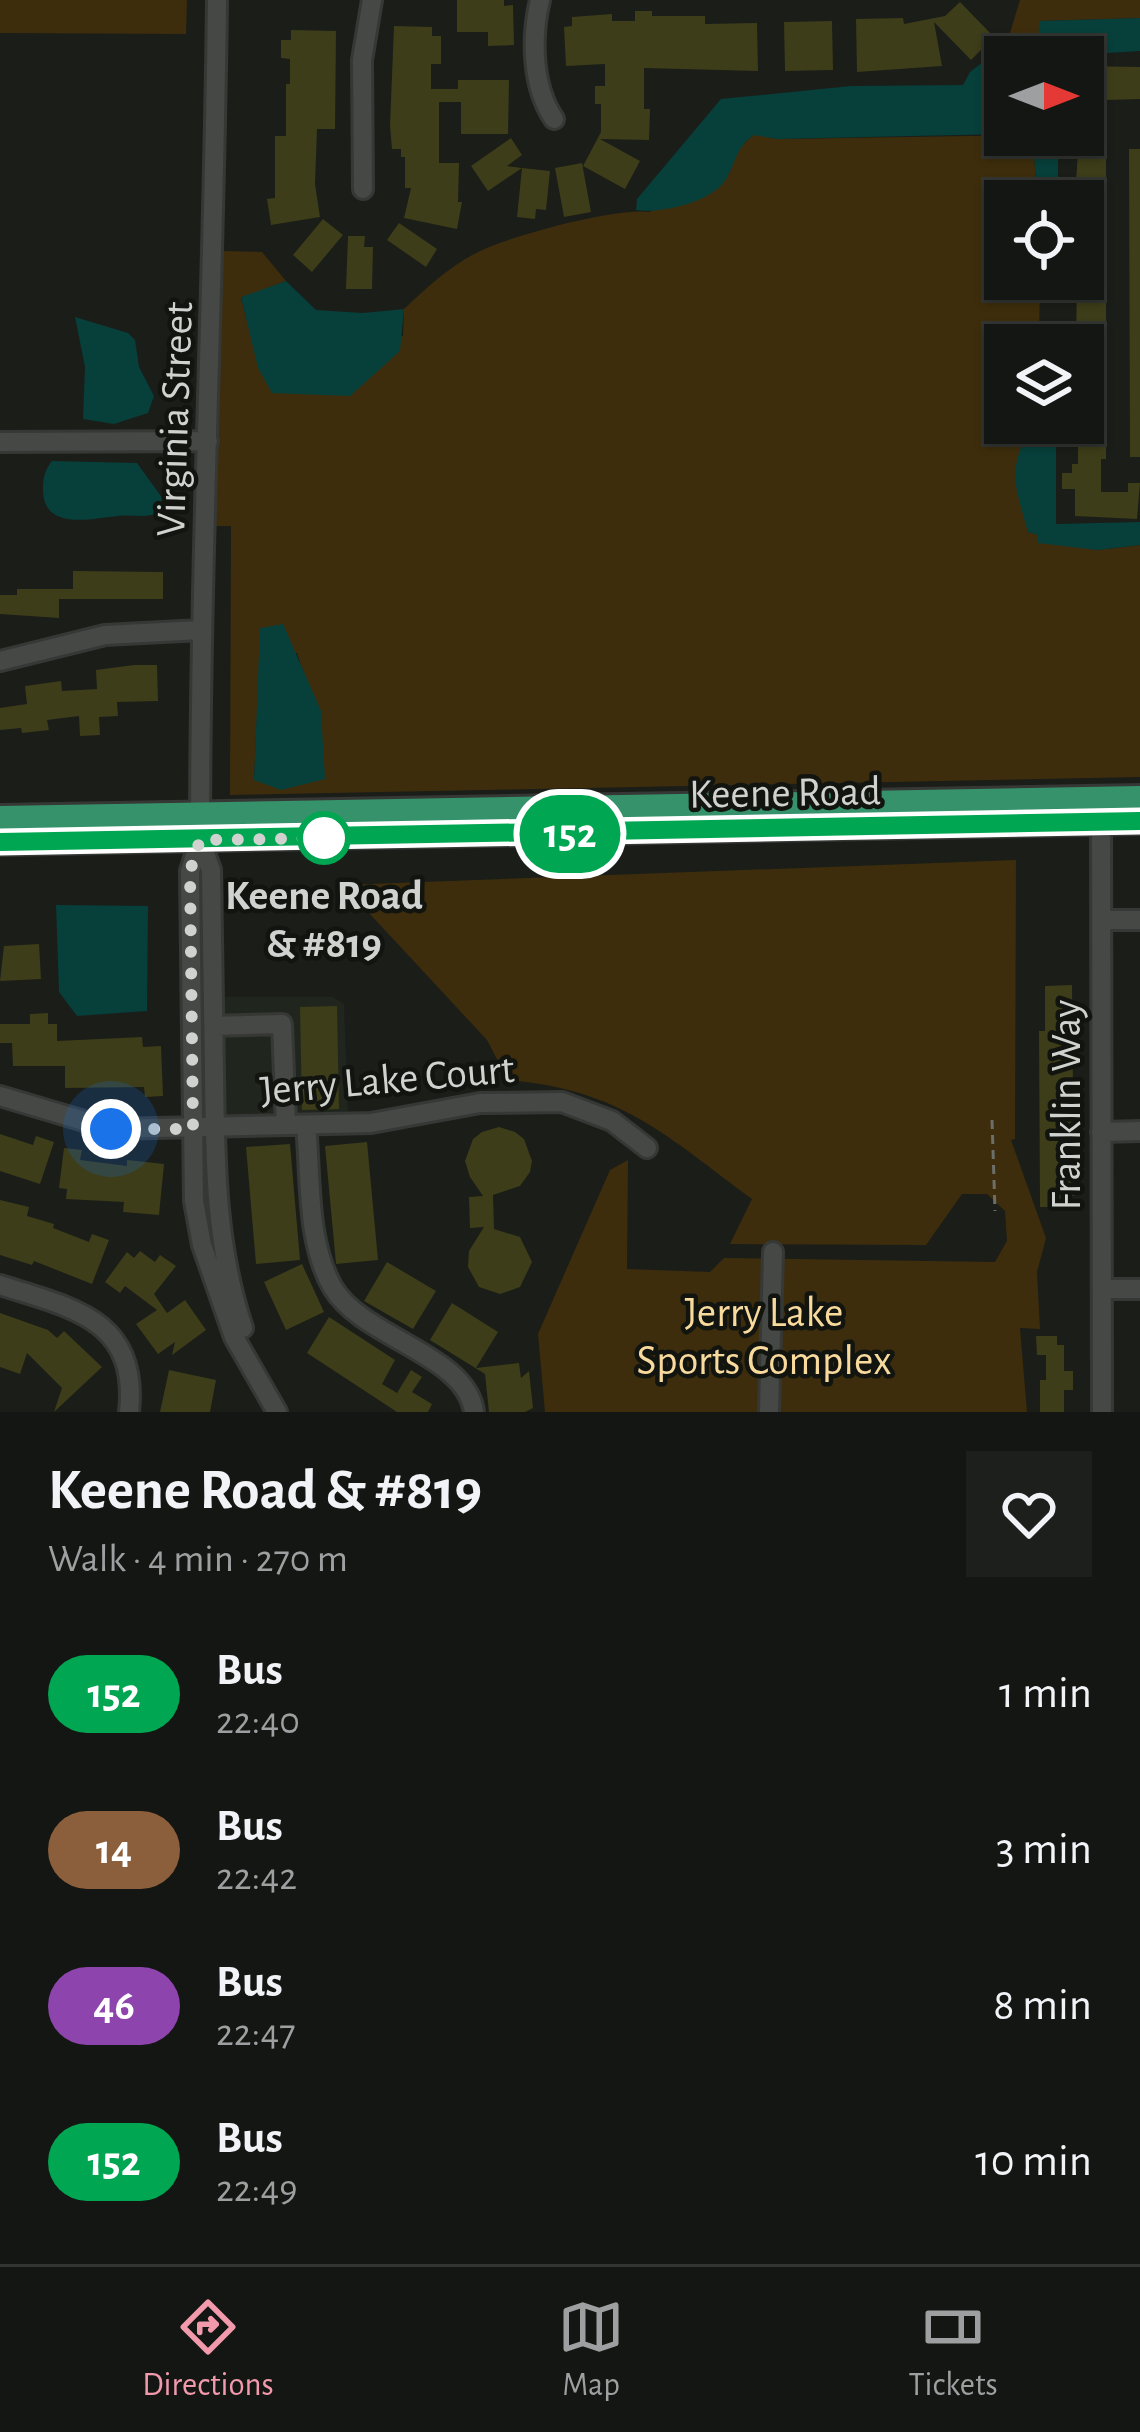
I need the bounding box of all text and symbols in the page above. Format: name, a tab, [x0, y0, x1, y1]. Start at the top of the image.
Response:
north arrow	[984, 36, 1104, 156]
map controls	[984, 36, 1104, 444]
button: locate	[984, 180, 1104, 300]
street label: Virginia Street	[150, 301, 200, 537]
button: layers	[984, 324, 1104, 444]
street label: Keene Road	[689, 770, 882, 816]
line badge: 152	[501, 795, 639, 873]
marker: Keene Road & #819	[299, 813, 349, 863]
text: 152	[543, 813, 597, 855]
place label: Keene Road & #819	[225, 875, 423, 965]
street label: Franklin Way	[1046, 1000, 1088, 1210]
street label: Jerry Lake Court	[258, 1048, 516, 1112]
your location	[81, 1099, 141, 1159]
park label: Jerry Lake Sports Complex	[636, 1292, 892, 1382]
button: heart	[966, 1451, 1092, 1577]
text: Keene Road & #819	[48, 1462, 482, 1519]
text: Walk · 4 min · 270 m	[48, 1540, 348, 1579]
text: Bus	[216, 1648, 283, 1693]
text: 1 min	[999, 1671, 1092, 1716]
text: 152	[87, 1673, 141, 1715]
text: 22:40	[216, 1702, 300, 1741]
text: Bus	[216, 1804, 283, 1849]
text: 3 min	[996, 1827, 1092, 1872]
text: 14	[96, 1829, 132, 1871]
text: 22:42	[216, 1858, 297, 1897]
text: Bus	[216, 1960, 283, 2005]
text: 8 min	[993, 1983, 1092, 2028]
text: 46	[93, 1985, 135, 2027]
text: 22:47	[216, 2014, 295, 2053]
text: Bus	[216, 2116, 283, 2161]
text: 10 min	[975, 2139, 1092, 2184]
text: 152	[87, 2141, 141, 2183]
text: 22:49	[216, 2170, 298, 2209]
tab: Directions	[142, 2294, 274, 2406]
tab: Map	[558, 2294, 624, 2406]
tab: Tickets	[908, 2294, 998, 2406]

